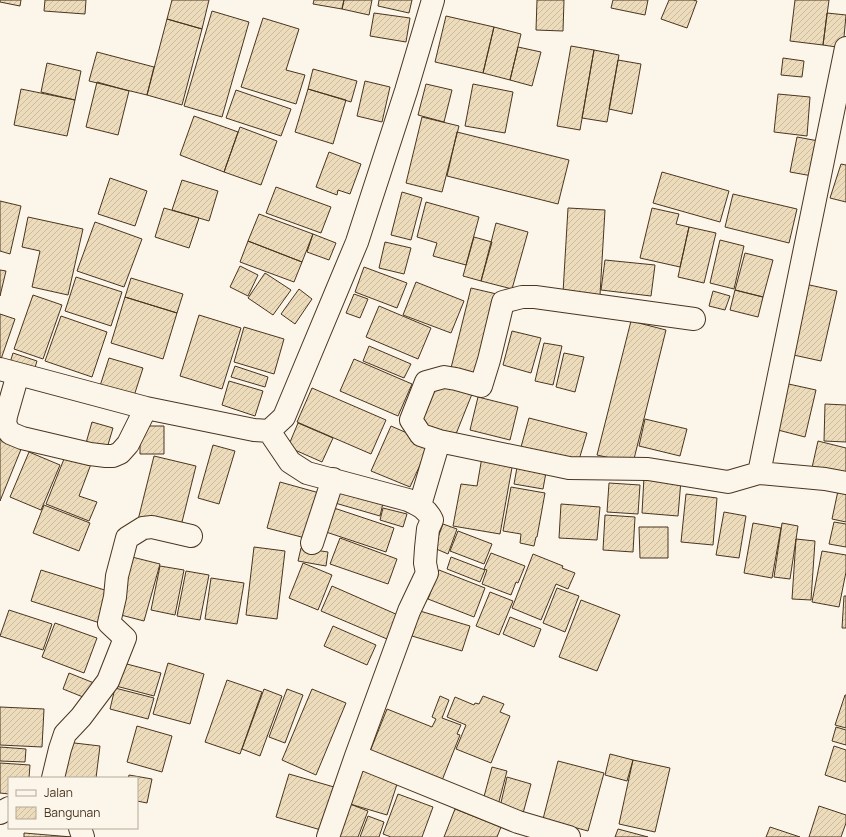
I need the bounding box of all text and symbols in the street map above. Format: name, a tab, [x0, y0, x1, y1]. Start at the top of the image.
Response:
legend	[8, 777, 138, 829]
text: Jalan	[44, 784, 73, 801]
text: Bangunan	[44, 804, 100, 821]

